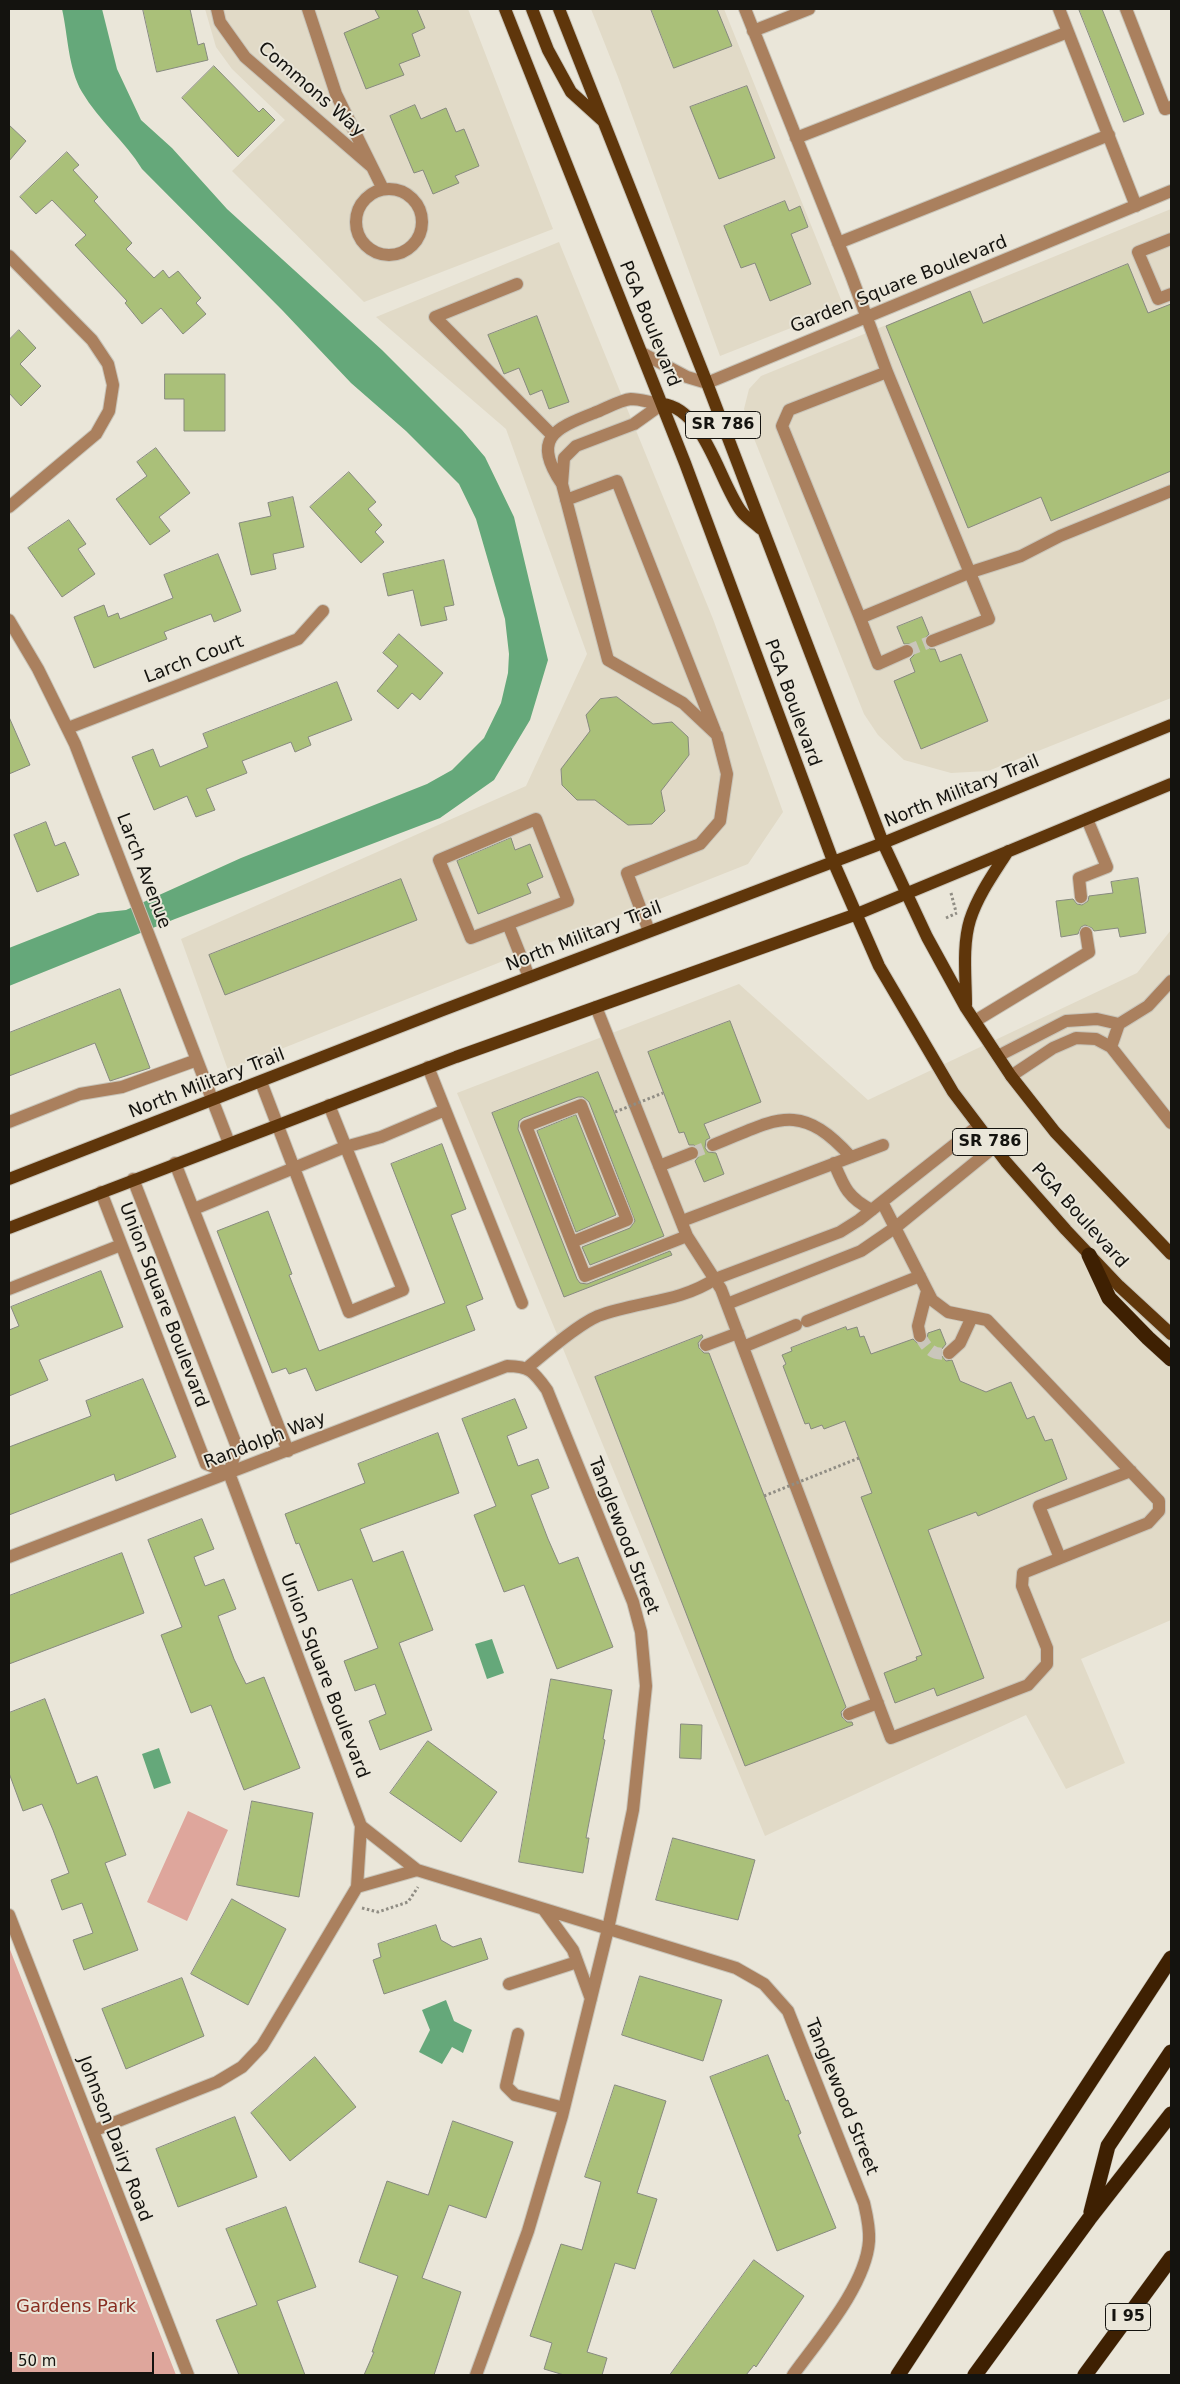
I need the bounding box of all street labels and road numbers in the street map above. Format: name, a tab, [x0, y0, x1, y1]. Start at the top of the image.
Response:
street label: Commons Way	[253, 38, 369, 142]
street label: Garden Square Boulevard	[787, 232, 1011, 338]
street label: PGA Boulevard	[614, 258, 684, 390]
road number: SR 786	[686, 412, 760, 438]
street label: Larch Court	[141, 631, 247, 689]
street label: PGA Boulevard	[759, 636, 825, 770]
street label: North Military Trail	[881, 751, 1043, 833]
street label: Larch Avenue	[111, 810, 175, 932]
street label: North Military Trail	[503, 897, 665, 977]
street label: North Military Trail	[126, 1044, 288, 1124]
road number: SR 786	[952, 1128, 1028, 1156]
street label: PGA Boulevard	[1026, 1159, 1132, 1273]
street label: Union Square Boulevard	[114, 1199, 212, 1411]
street label: Randolph Way	[201, 1408, 329, 1474]
street label: Tanglewood Street	[583, 1454, 663, 1618]
street label: Union Square Boulevard	[275, 1570, 373, 1782]
street label: Tanglewood Street	[800, 2016, 882, 2178]
street label: Johnson Dairy Road	[72, 2053, 156, 2225]
road number: I 95	[1106, 2304, 1150, 2330]

